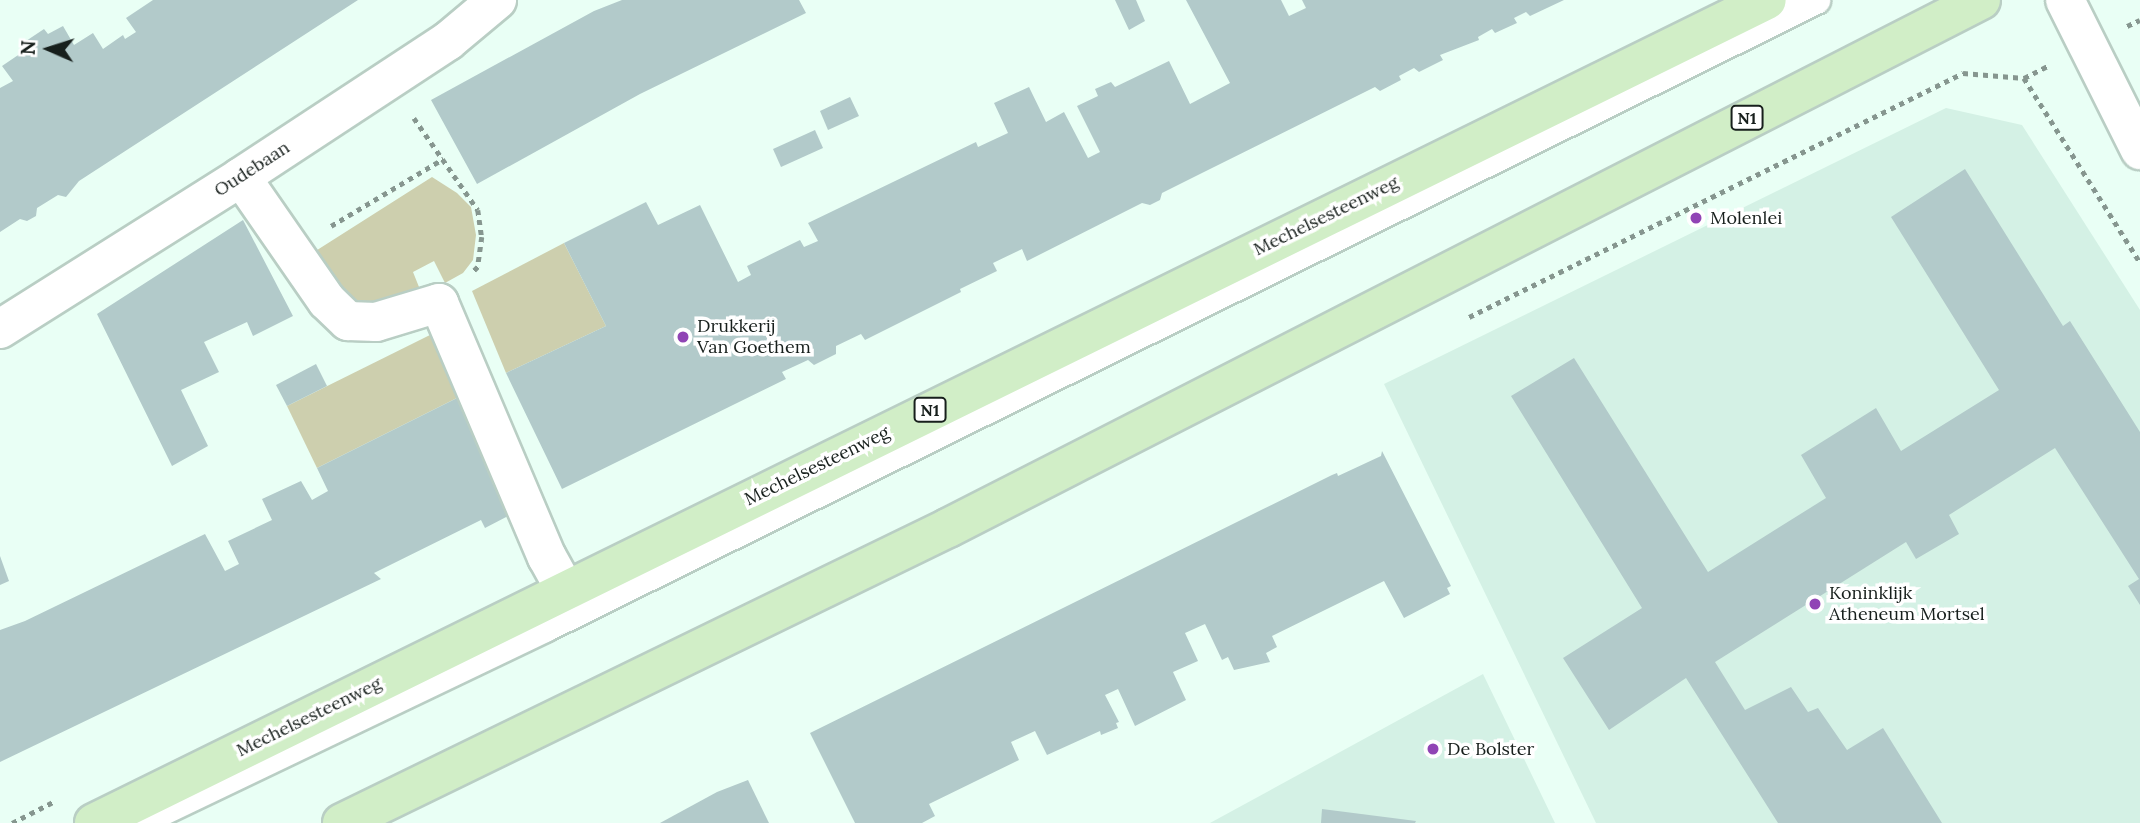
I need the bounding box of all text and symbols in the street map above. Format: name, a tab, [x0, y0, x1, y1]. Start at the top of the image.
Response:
north arrow	[14, 14, 84, 84]
text: N	[16, 40, 40, 56]
road number: N1	[1730, 106, 1764, 130]
street label: Oudebaan	[210, 137, 294, 201]
street label: Mechelsesteenweg	[1250, 172, 1402, 260]
place label: Molenlei	[1710, 207, 1782, 229]
marker: Molenlei	[1688, 210, 1704, 226]
place label: Drukkerij Van Goethem	[697, 316, 811, 358]
marker: Drukkerij Van Goethem	[675, 329, 691, 345]
road number: N1	[912, 398, 948, 422]
street label: Mechelsesteenweg	[741, 422, 893, 510]
place label: Koninklijk Atheneum Mortsel	[1829, 583, 1985, 626]
marker: Koninklijk Atheneum Mortsel	[1807, 596, 1823, 612]
street label: Mechelsesteenweg	[233, 673, 385, 761]
place label: De Bolster	[1447, 738, 1534, 760]
marker: De Bolster	[1425, 741, 1441, 757]

